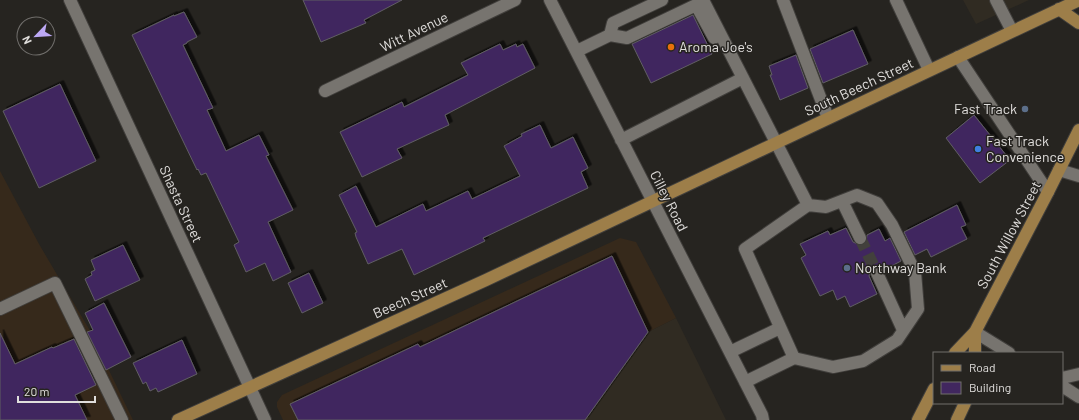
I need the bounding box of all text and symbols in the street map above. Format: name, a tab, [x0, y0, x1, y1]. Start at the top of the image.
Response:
street label: Witt Avenue	[377, 8, 450, 55]
north arrow	[16, 16, 56, 56]
text: N	[19, 34, 34, 47]
place label: Aroma Joe's	[679, 38, 753, 55]
marker: Aroma Joe's	[666, 42, 676, 52]
street label: South Beech Street	[802, 54, 916, 119]
place label: Fast Track	[954, 100, 1017, 117]
marker: Fast Track	[1020, 104, 1030, 114]
place label: Fast Track Convenience	[986, 132, 1064, 165]
marker: Fast Track Convenience	[973, 144, 983, 154]
street label: Shasta Street	[156, 163, 207, 245]
street label: Cilley Road	[647, 168, 692, 234]
street label: South Willow Street	[973, 178, 1044, 292]
place label: Northway Bank	[855, 259, 947, 276]
marker: Northway Bank	[842, 263, 852, 273]
street label: Beech Street	[370, 274, 450, 321]
legend	[933, 352, 1063, 404]
text: Road	[969, 360, 996, 374]
scale bar	[18, 378, 95, 404]
text: Building	[969, 380, 1011, 394]
text: 20 m	[24, 384, 50, 398]

